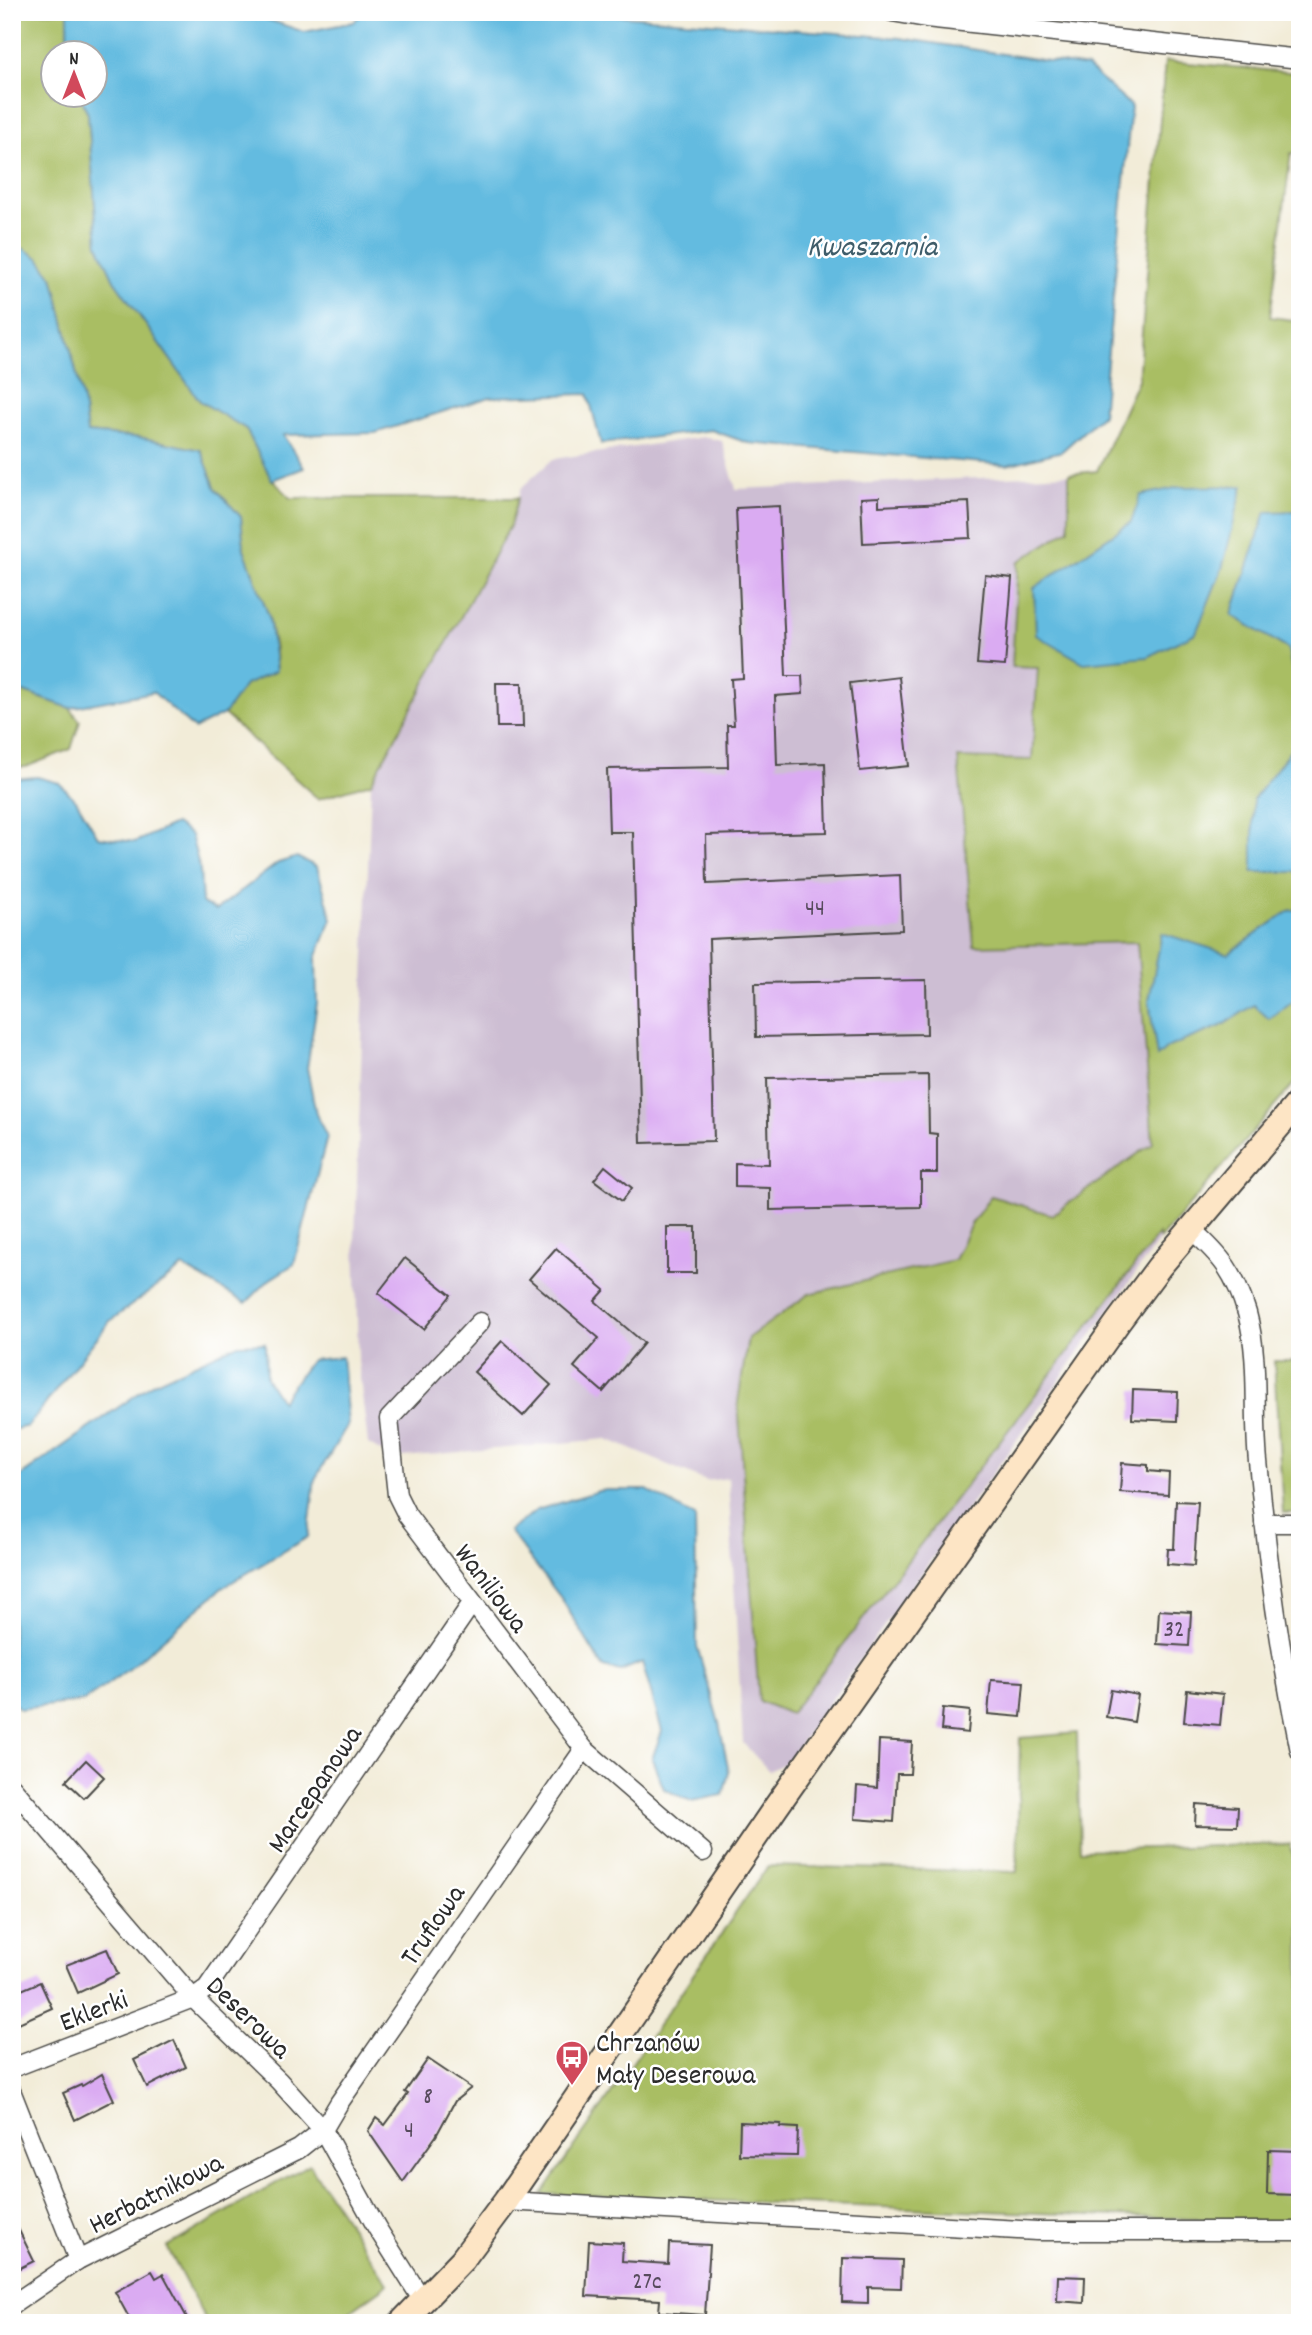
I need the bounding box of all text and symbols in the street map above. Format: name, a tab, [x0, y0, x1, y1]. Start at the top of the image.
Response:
north arrow	[38, 38, 108, 108]
text: N	[69, 47, 79, 74]
water label: Kwaszarnia	[807, 228, 939, 271]
house number: 44	[805, 893, 825, 927]
street label: Waniliowa	[442, 1537, 536, 1644]
house number: 32	[1163, 1614, 1185, 1648]
street label: Marcepanowa	[260, 1718, 375, 1863]
street label: Truflowa	[393, 1877, 478, 1976]
street label: Deserowa	[195, 1969, 299, 2071]
street label: Eklerki	[55, 1982, 135, 2045]
place label: Chrzanów Mały Deserowa	[596, 2026, 756, 2098]
bus stop icon: Chrzanów Mały Deserowa	[553, 2038, 591, 2087]
house number: 8	[423, 2081, 433, 2115]
house number: 4	[404, 2115, 414, 2149]
street label: Herbatnikowa	[83, 2145, 232, 2247]
house number: 27c	[632, 2266, 662, 2300]

